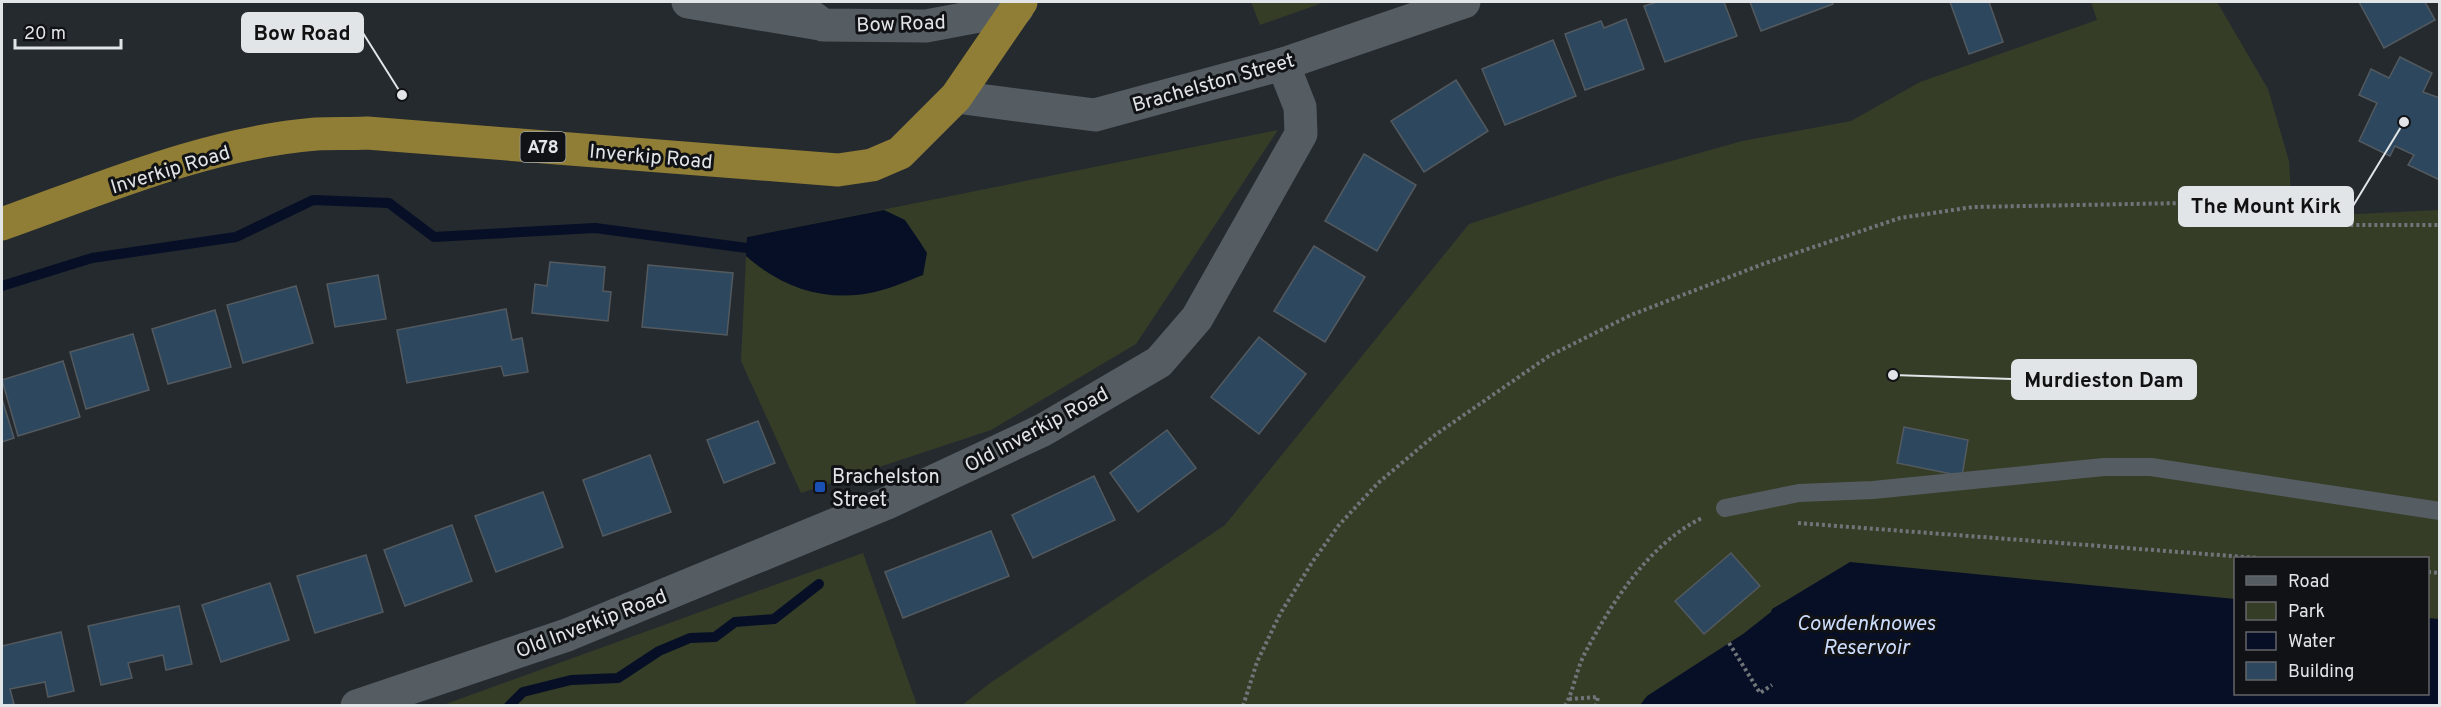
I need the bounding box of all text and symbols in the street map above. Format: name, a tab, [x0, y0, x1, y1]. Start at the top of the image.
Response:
street label: Bow Road	[856, 10, 946, 40]
scale bar	[15, 12, 122, 50]
callout: Bow Road	[242, 13, 363, 52]
text: Bow Road	[253, 21, 351, 48]
text: 20 m	[24, 23, 66, 46]
street label: Brachelston Street	[1129, 48, 1298, 120]
road number: A78	[520, 132, 566, 162]
street label: Inverkip Road	[108, 140, 234, 201]
street label: Inverkip Road	[588, 140, 714, 176]
callout: The Mount Kirk	[2179, 187, 2353, 226]
text: The Mount Kirk	[2191, 194, 2341, 221]
callout: Murdieston Dam	[2012, 360, 2196, 399]
text: Murdieston Dam	[2024, 368, 2184, 395]
street label: Old Inverkip Road	[960, 382, 1113, 480]
place label: Brachelston Street	[832, 465, 940, 514]
marker: Brachelston Street	[813, 480, 827, 494]
legend	[2234, 557, 2429, 695]
text: Road	[2288, 571, 2330, 594]
street label: Old Inverkip Road	[513, 584, 671, 666]
text: Park	[2288, 601, 2325, 624]
water label: Cowdenknowes Reservoir	[1797, 611, 1936, 662]
text: Water	[2288, 631, 2335, 654]
text: Building	[2288, 661, 2354, 684]

